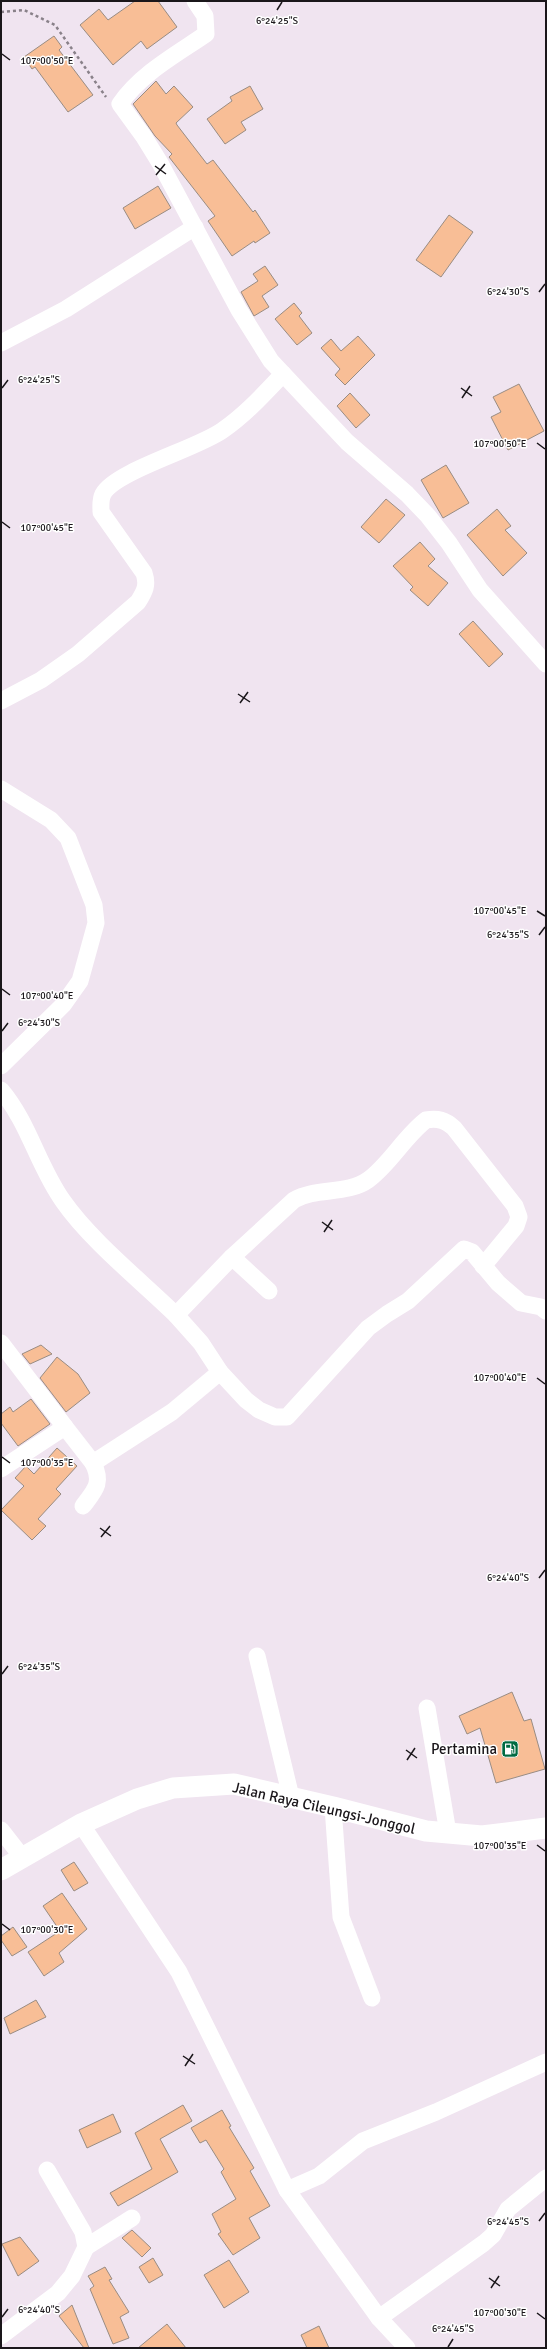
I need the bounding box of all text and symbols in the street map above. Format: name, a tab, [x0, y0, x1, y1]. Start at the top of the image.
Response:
text: 6°24'25"S	[256, 15, 299, 27]
text: 107°00'50"E	[20, 55, 74, 67]
text: 6°24'30"S	[487, 286, 530, 298]
text: 6°24'25"S	[18, 374, 61, 386]
text: 107°00'50"E	[473, 438, 527, 450]
text: 107°00'45"E	[20, 522, 74, 534]
text: 107°00'45"E	[473, 905, 527, 917]
text: 6°24'35"S	[487, 929, 530, 941]
text: 107°00'40"E	[20, 990, 74, 1002]
text: 6°24'30"S	[18, 1017, 61, 1029]
text: 107°00'40"E	[473, 1372, 527, 1384]
text: 107°00'35"E	[20, 1457, 74, 1469]
text: 6°24'40"S	[487, 1572, 530, 1584]
text: 6°24'35"S	[18, 1661, 61, 1673]
fuel station icon: Pertamina	[500, 1739, 520, 1759]
place label: Pertamina	[431, 1740, 497, 1758]
street label: Jalan Raya Cileungsi-Jonggol	[231, 1778, 417, 1838]
text: 107°00'35"E	[473, 1840, 527, 1852]
text: 107°00'30"E	[20, 1924, 74, 1936]
text: 6°24'45"S	[487, 2216, 530, 2228]
text: 6°24'40"S	[18, 2304, 61, 2316]
text: 107°00'30"E	[473, 2307, 527, 2319]
text: 6°24'45"S	[432, 2323, 475, 2335]

